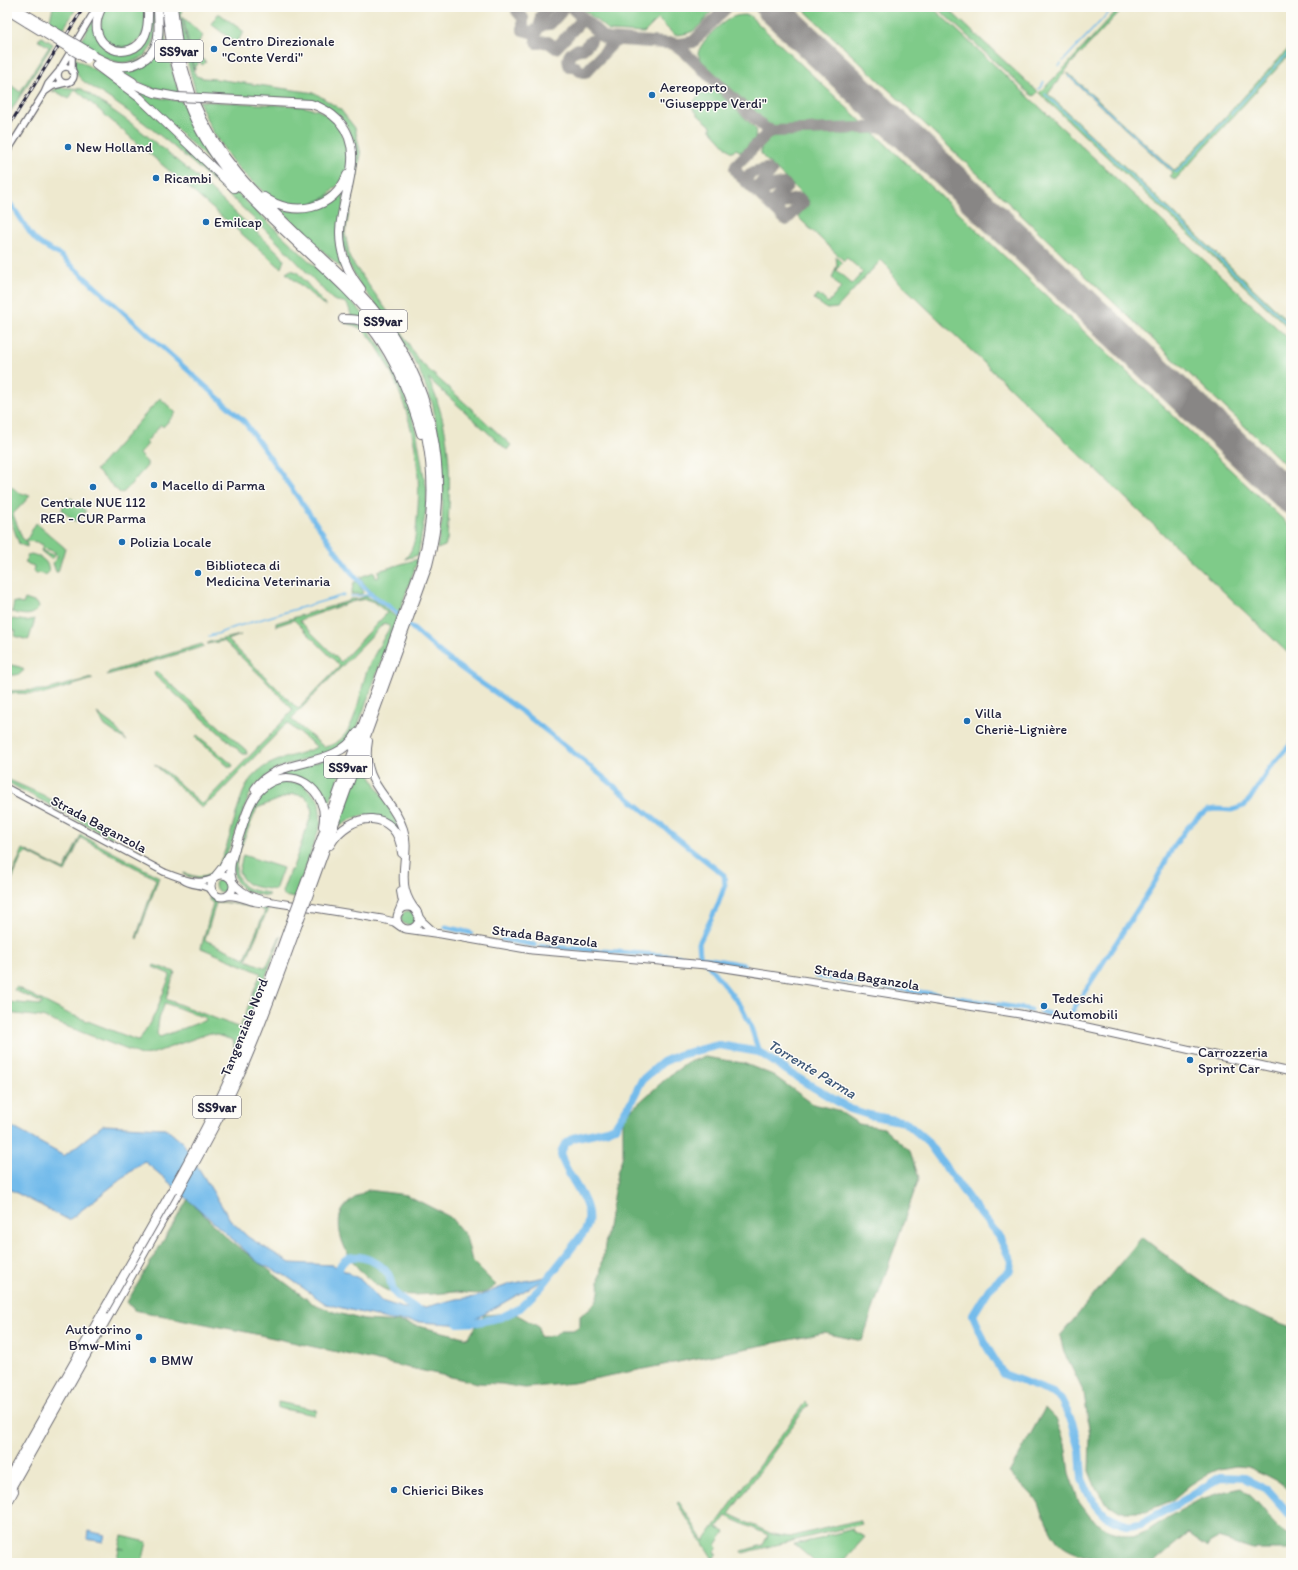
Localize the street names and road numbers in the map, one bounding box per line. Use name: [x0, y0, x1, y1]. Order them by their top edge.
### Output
road number: SS9var: [155, 40, 203, 62]
road number: SS9var: [359, 310, 407, 332]
road number: SS9var: [324, 756, 372, 778]
street label: Strada Baganzola: [48, 792, 150, 857]
street label: Strada Baganzola: [491, 922, 600, 952]
street label: Strada Baganzola: [813, 961, 922, 994]
street label: Tangenziale Nord: [217, 975, 272, 1079]
road number: SS9var: [193, 1096, 241, 1118]

